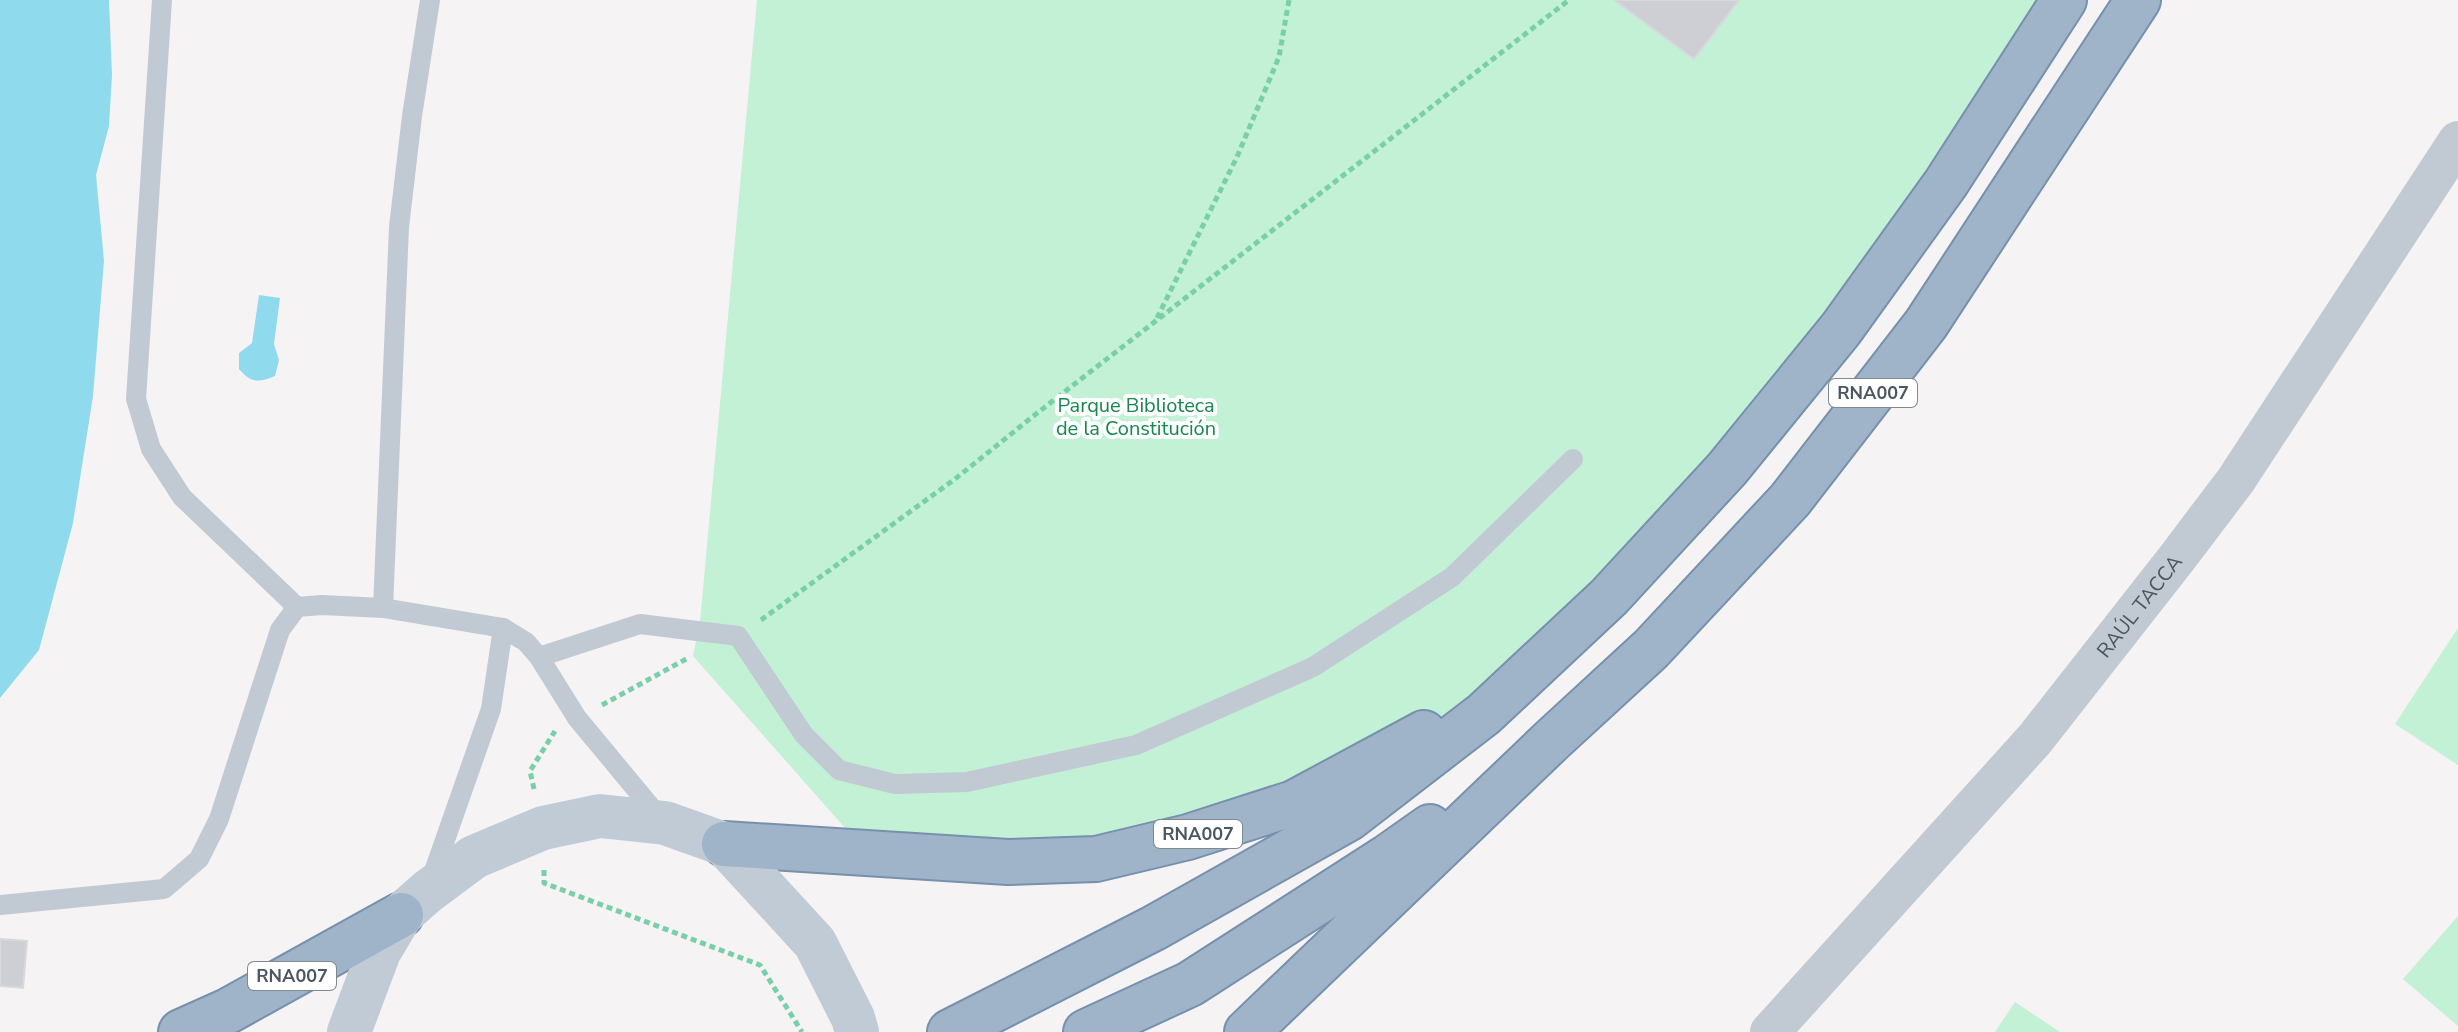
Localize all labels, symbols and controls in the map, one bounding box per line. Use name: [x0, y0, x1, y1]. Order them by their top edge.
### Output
road number: RNA007: [1829, 379, 1917, 407]
park label: Parque Biblioteca de la Constitución: [1056, 392, 1216, 442]
street label: RAÚL TACCA: [2091, 549, 2189, 663]
road number: RNA007: [1154, 820, 1242, 848]
road number: RNA007: [248, 962, 336, 990]

